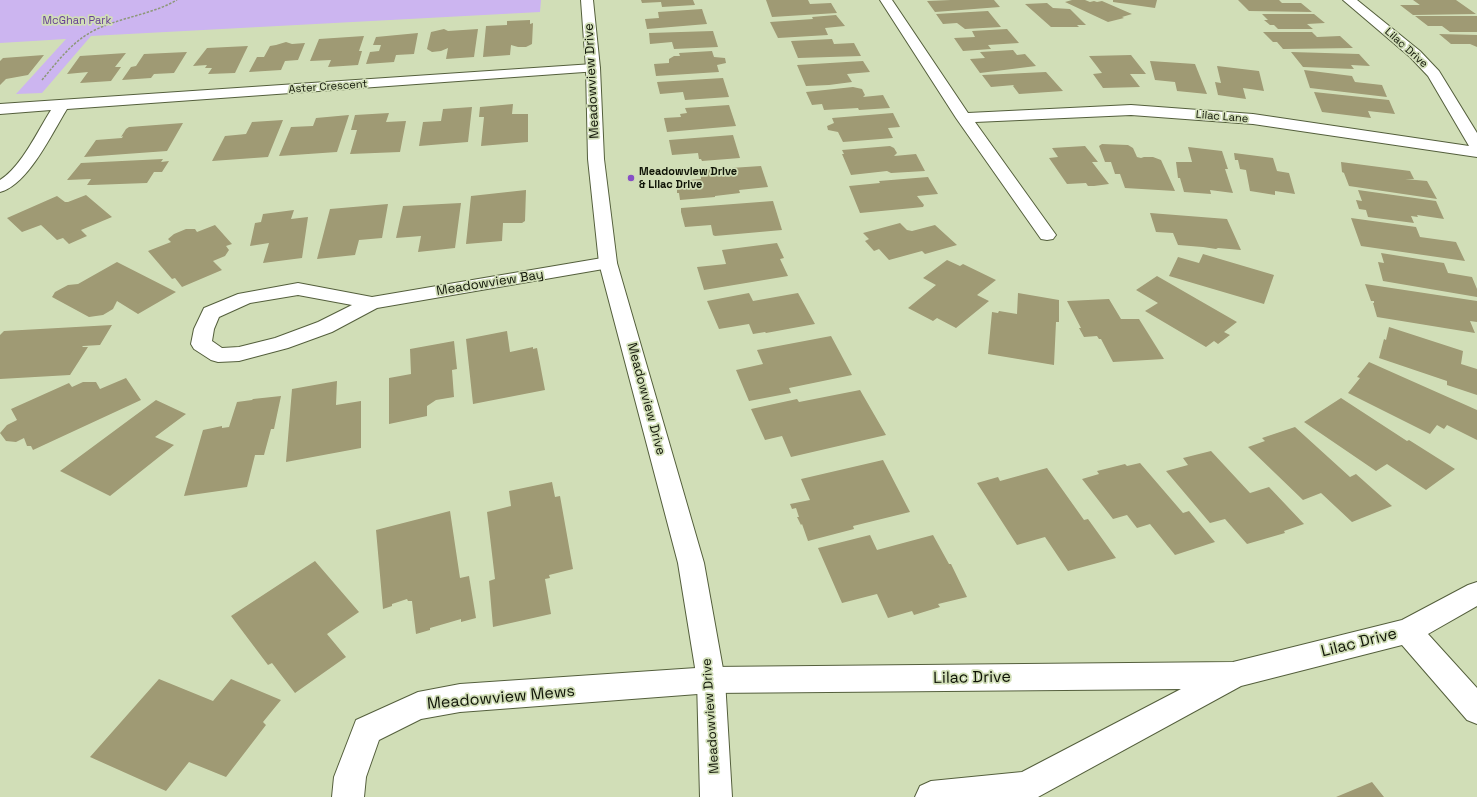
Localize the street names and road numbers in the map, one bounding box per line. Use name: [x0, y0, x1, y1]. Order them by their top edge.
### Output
street label: Meadowview Drive: [581, 23, 603, 139]
street label: Lilac Drive: [1382, 25, 1430, 71]
street label: Aster Crescent: [288, 78, 368, 96]
street label: Lilac Lane: [1195, 108, 1249, 126]
street label: Meadowview Bay: [435, 267, 545, 299]
street label: Meadowview Drive: [624, 341, 668, 457]
street label: Lilac Drive: [1319, 624, 1399, 662]
street label: Meadowview Drive: [699, 658, 723, 774]
street label: Lilac Drive: [933, 668, 1011, 688]
street label: Meadowview Mews: [426, 682, 576, 714]

